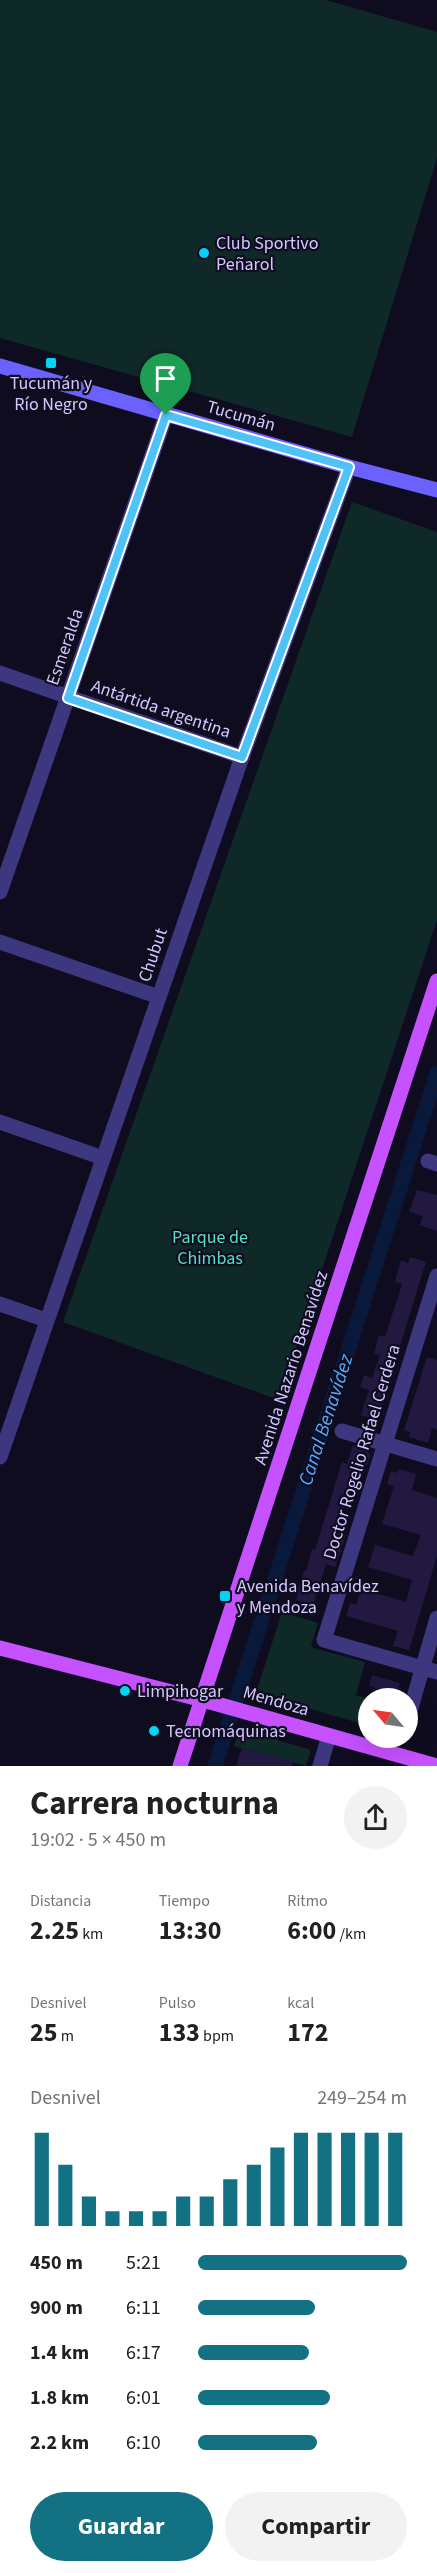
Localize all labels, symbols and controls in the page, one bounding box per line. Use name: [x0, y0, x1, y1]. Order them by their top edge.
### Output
place label: Club Sportivo Peñarol: [216, 231, 318, 277]
marker: Club Sportivo Peñarol: [197, 246, 211, 260]
pin: [140, 353, 191, 415]
marker: Tucumán y Río Negro: [44, 356, 58, 370]
icon: arrive: [149, 362, 182, 395]
place label: Tucumán y Río Negro: [10, 371, 93, 417]
street label: Tucumán: [204, 394, 278, 438]
street label: Esmeralda: [40, 605, 90, 689]
street label: Antártida argentina: [88, 673, 234, 745]
street label: Chubut: [132, 925, 174, 985]
park label: Parque de Chimbas: [172, 1225, 248, 1271]
street label: Avenida Nazario Benavídez: [248, 1267, 334, 1468]
street label: Doctor Rogelio Rafael Cerdera: [317, 1341, 407, 1563]
water label: Canal Benavídez: [292, 1350, 361, 1489]
place label: Avenida Benavídez y Mendoza: [237, 1574, 379, 1620]
marker: Avenida Benavídez y Mendoza: [218, 1589, 232, 1603]
place label: Limpihogar: [137, 1679, 224, 1704]
street label: Mendoza: [240, 1680, 312, 1722]
marker: Limpihogar: [118, 1684, 132, 1698]
north arrow: [358, 1688, 418, 1748]
map controls: [358, 1688, 418, 1748]
place label: Tecnomáquinas: [166, 1719, 286, 1744]
marker: Tecnomáquinas: [147, 1724, 161, 1738]
text: Carrera nocturna: [30, 1780, 279, 1827]
button: share: [344, 1786, 407, 1849]
text: 19:02 · 5 × 450 m: [30, 1826, 166, 1854]
text: Distancia: [30, 1890, 91, 1912]
text: Tiempo: [159, 1890, 210, 1912]
text: Ritmo: [287, 1890, 328, 1912]
text: 2.25: [30, 1912, 79, 1949]
text: 13:30: [159, 1912, 221, 1949]
text: 6:00: [287, 1912, 336, 1949]
text: km: [79, 1923, 103, 1945]
text: /km: [336, 1923, 366, 1945]
text: Desnivel: [30, 1992, 87, 2014]
text: Pulso: [159, 1992, 196, 2014]
text: kcal: [287, 1992, 314, 2014]
text: 25: [30, 2014, 57, 2051]
text: 133: [159, 2014, 200, 2051]
text: 172: [287, 2014, 329, 2051]
text: m: [57, 2025, 74, 2047]
text: bpm: [200, 2025, 234, 2047]
text: Desnivel: [30, 2084, 101, 2112]
text: 249–254 m: [317, 2084, 407, 2112]
text: 450 m: [30, 2249, 83, 2277]
text: 5:21: [126, 2249, 161, 2277]
text: 900 m: [30, 2294, 83, 2322]
text: 6:11: [126, 2294, 161, 2322]
text: 1.4 km: [30, 2339, 89, 2367]
text: 6:17: [126, 2339, 161, 2367]
text: 1.8 km: [30, 2384, 89, 2412]
text: 6:01: [126, 2384, 161, 2412]
text: 2.2 km: [30, 2429, 89, 2457]
text: 6:10: [126, 2429, 161, 2457]
button: Guardar: [30, 2492, 213, 2561]
button: Compartir: [225, 2492, 407, 2561]

